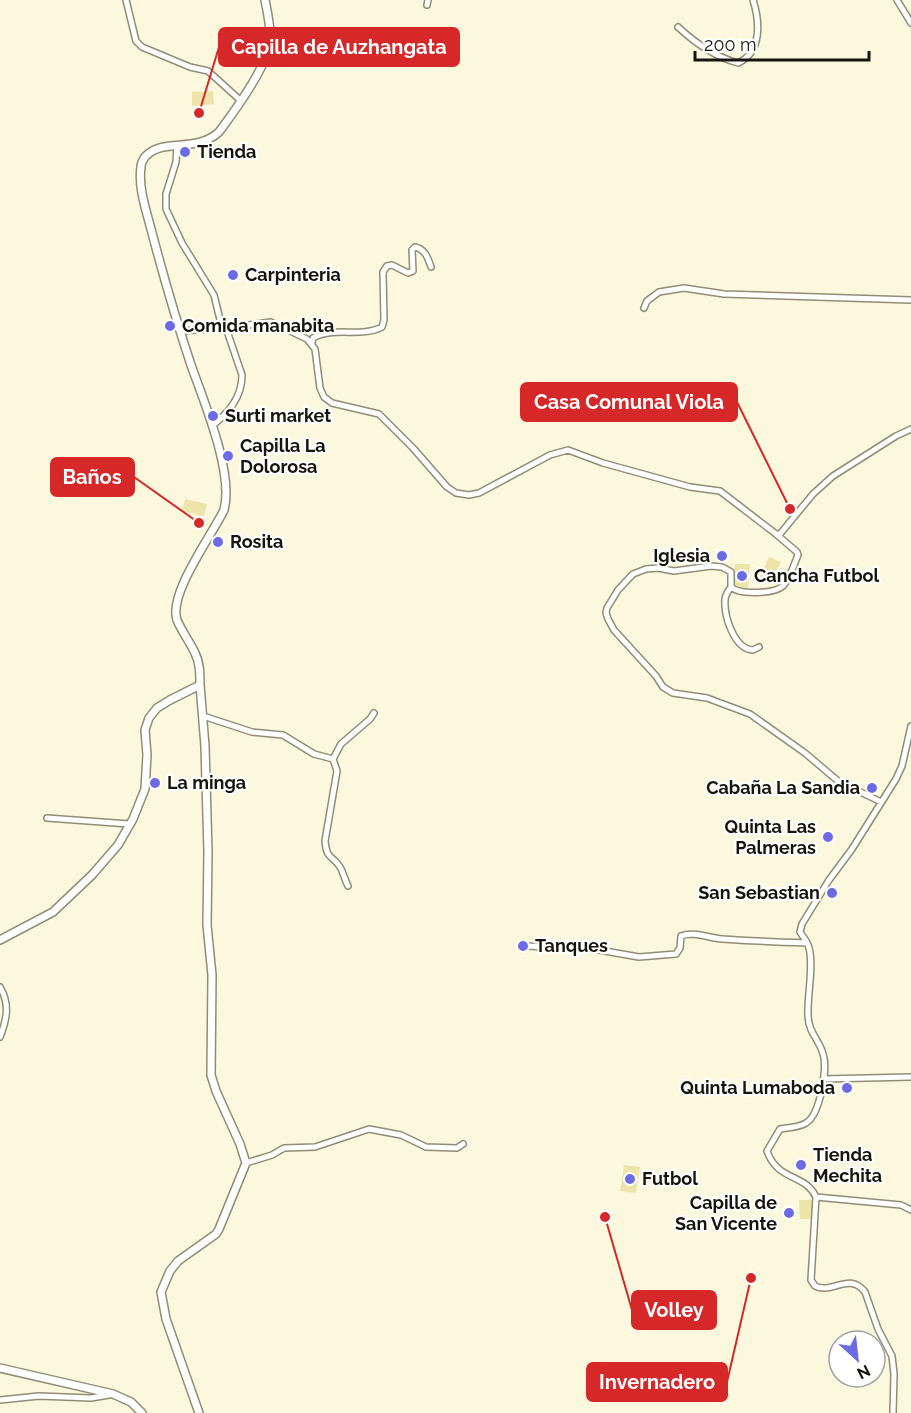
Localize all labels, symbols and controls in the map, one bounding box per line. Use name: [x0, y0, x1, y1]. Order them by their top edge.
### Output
scale bar: [695, 24, 869, 62]
callout: Capilla de Auzhangata: [219, 28, 459, 66]
text: 200 m: [704, 34, 757, 55]
text: Capilla de Auzhangata: [231, 35, 447, 59]
place label: Tienda: [197, 141, 256, 162]
marker: Tienda: [178, 145, 192, 159]
place label: Carpinteria: [245, 264, 341, 285]
marker: Carpinteria: [226, 268, 240, 282]
place label: Comida manabita: [182, 315, 334, 336]
marker: Comida manabita: [163, 319, 177, 333]
callout: Casa Comunal Viola: [521, 383, 737, 421]
text: Casa Comunal Viola: [534, 390, 724, 414]
place label: Surti market: [225, 405, 331, 426]
marker: Surti market: [206, 409, 220, 423]
place label: Capilla La Dolorosa: [240, 435, 326, 477]
marker: Capilla La Dolorosa: [221, 449, 235, 463]
callout: Baños: [51, 458, 134, 496]
text: Baños: [62, 465, 122, 489]
place label: Rosita: [230, 531, 283, 552]
marker: Rosita: [211, 535, 225, 549]
place label: Iglesia: [653, 545, 710, 566]
marker: Iglesia: [715, 549, 729, 563]
place label: Cancha Futbol: [754, 565, 880, 586]
marker: Cancha Futbol: [735, 569, 749, 583]
place label: La minga: [167, 772, 246, 793]
marker: La minga: [148, 776, 162, 790]
place label: Cabaña La Sandia: [706, 777, 860, 798]
marker: Cabaña La Sandia: [865, 781, 879, 795]
place label: Quinta Las Palmeras: [725, 816, 816, 858]
marker: Quinta Las Palmeras: [821, 830, 835, 844]
place label: San Sebastian: [698, 882, 820, 903]
marker: San Sebastian: [825, 886, 839, 900]
place label: Tanques: [535, 935, 608, 956]
marker: Tanques: [516, 939, 530, 953]
place label: Quinta Lumaboda: [680, 1077, 835, 1098]
marker: Quinta Lumaboda: [840, 1081, 854, 1095]
place label: Tienda Mechita: [813, 1144, 882, 1186]
marker: Tienda Mechita: [794, 1158, 808, 1172]
place label: Futbol: [642, 1168, 698, 1189]
marker: Futbol: [623, 1172, 637, 1186]
place label: Capilla de San Vicente: [675, 1192, 777, 1234]
marker: Capilla de San Vicente: [782, 1206, 796, 1220]
callout: Volley: [632, 1291, 716, 1329]
text: Volley: [644, 1298, 704, 1322]
north arrow: [827, 1329, 887, 1389]
text: N: [854, 1361, 873, 1383]
callout: Invernadero: [587, 1363, 727, 1401]
text: Invernadero: [599, 1370, 715, 1394]

